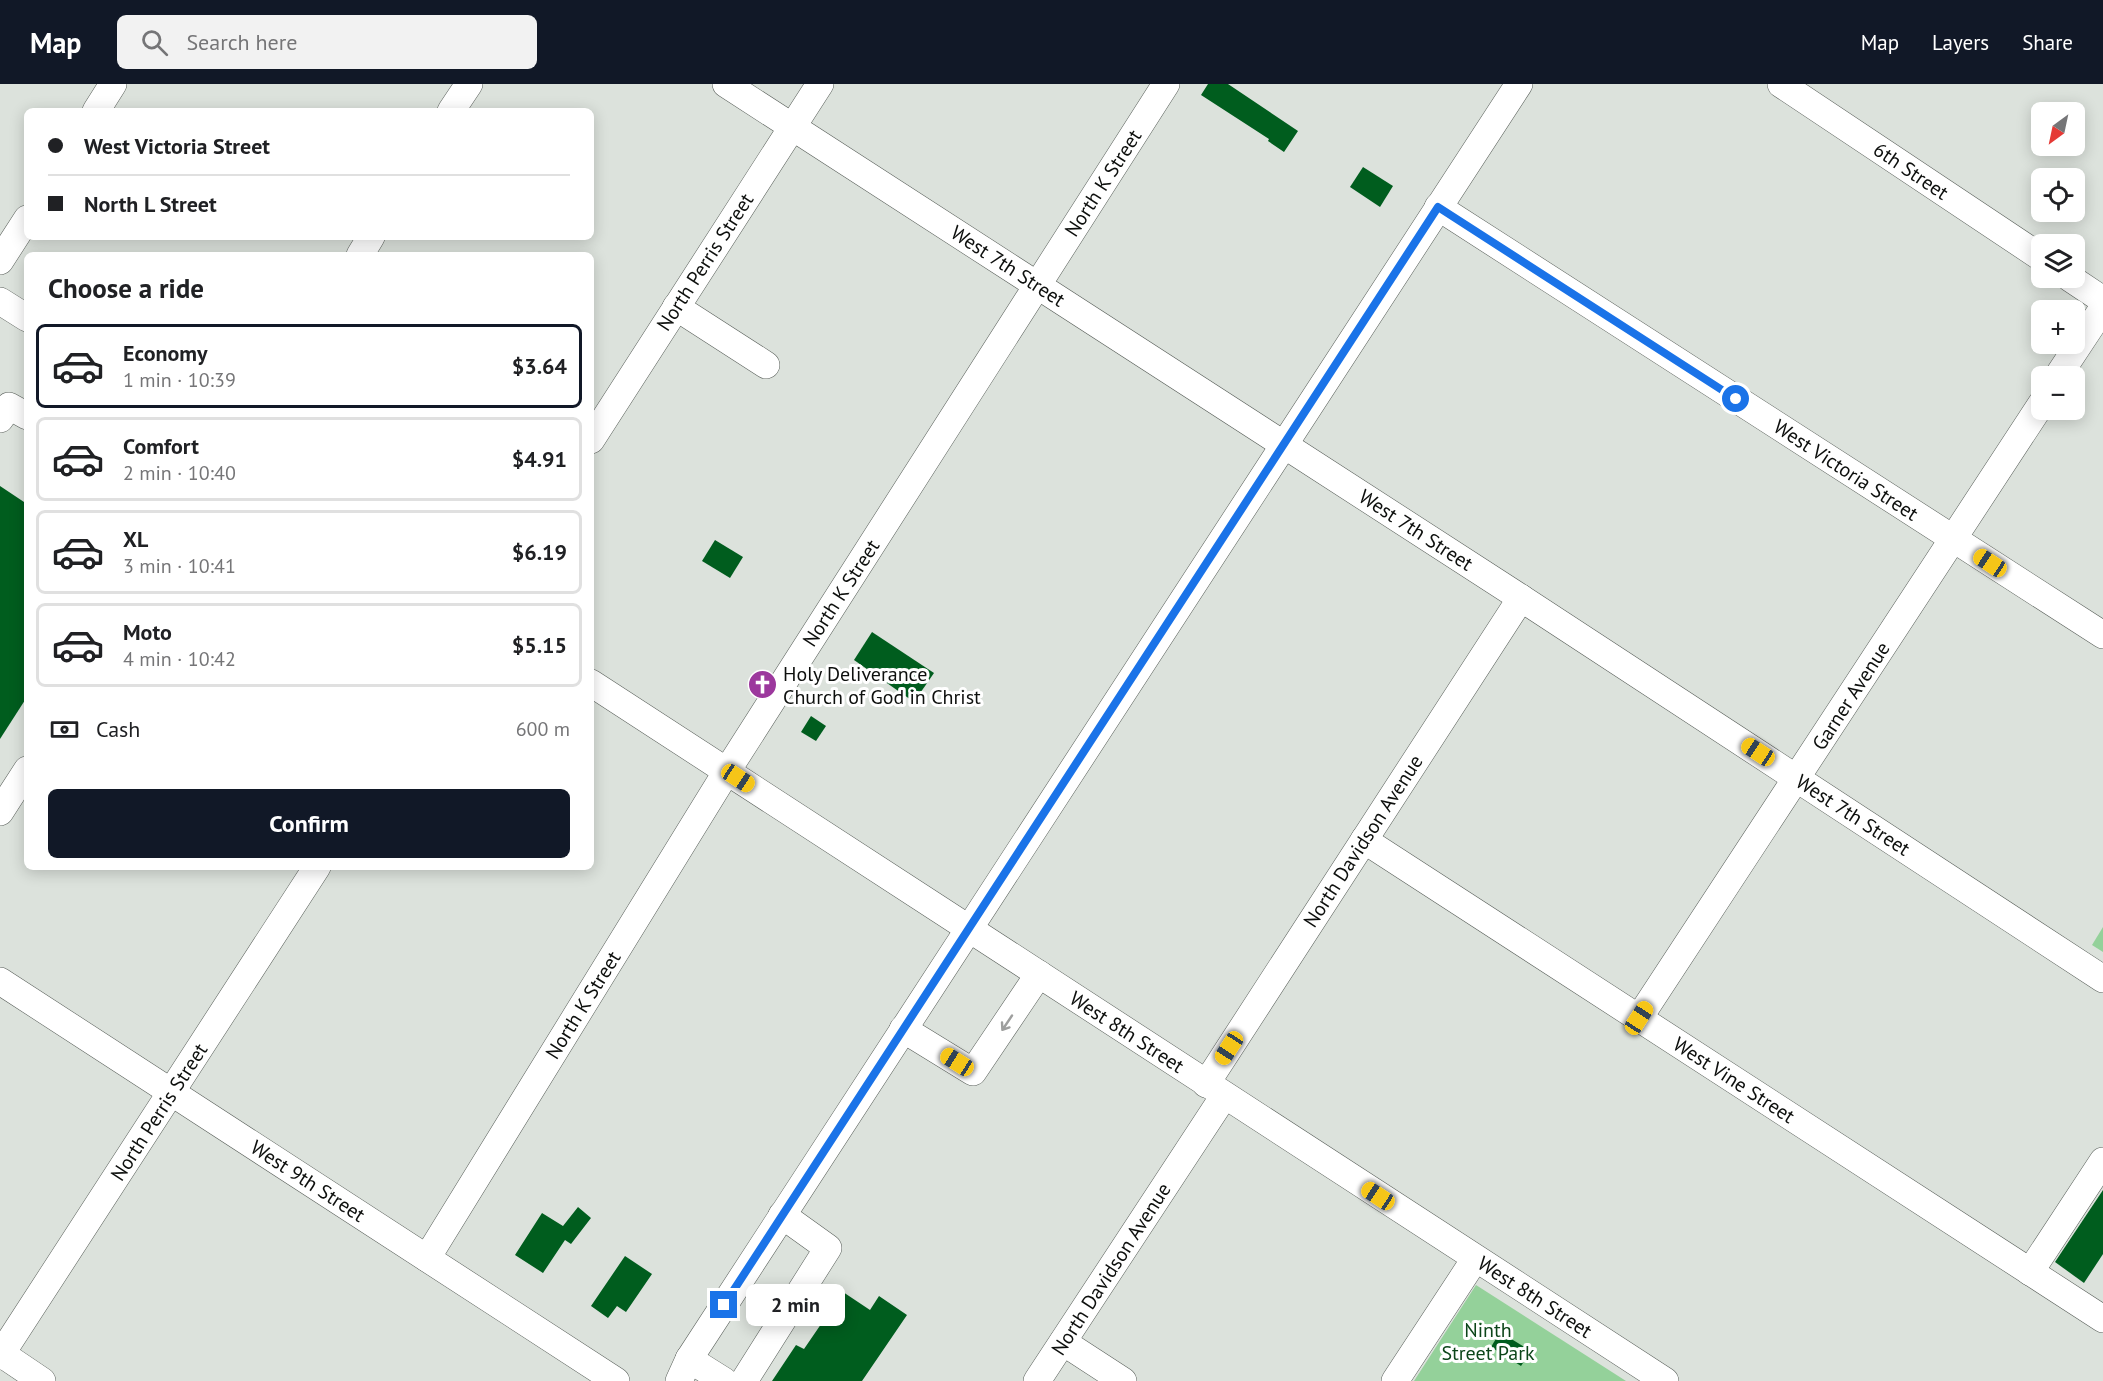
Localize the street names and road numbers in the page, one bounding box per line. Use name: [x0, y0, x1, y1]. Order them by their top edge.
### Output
street label: North K Street: [1059, 124, 1147, 242]
street label: 6th Street: [1868, 136, 1954, 206]
street label: North Perris Street: [651, 188, 759, 336]
street label: West 7th Street: [946, 219, 1070, 313]
street label: West Victoria Street: [1769, 414, 1923, 527]
street label: West 7th Street: [1354, 483, 1478, 577]
street label: North K Street: [797, 534, 885, 652]
street label: Garner Avenue: [1806, 637, 1896, 755]
street label: North Davidson Avenue: [1297, 750, 1429, 932]
street label: West 7th Street: [1791, 768, 1915, 862]
street label: North K Street: [539, 946, 627, 1064]
street label: West 8th Street: [1065, 985, 1189, 1079]
street label: West Vine Street: [1668, 1031, 1800, 1129]
street label: North Perris Street: [105, 1038, 213, 1186]
street label: West 9th Street: [246, 1134, 370, 1228]
street label: North Davidson Avenue: [1045, 1178, 1177, 1360]
street label: West 8th Street: [1473, 1250, 1597, 1344]

